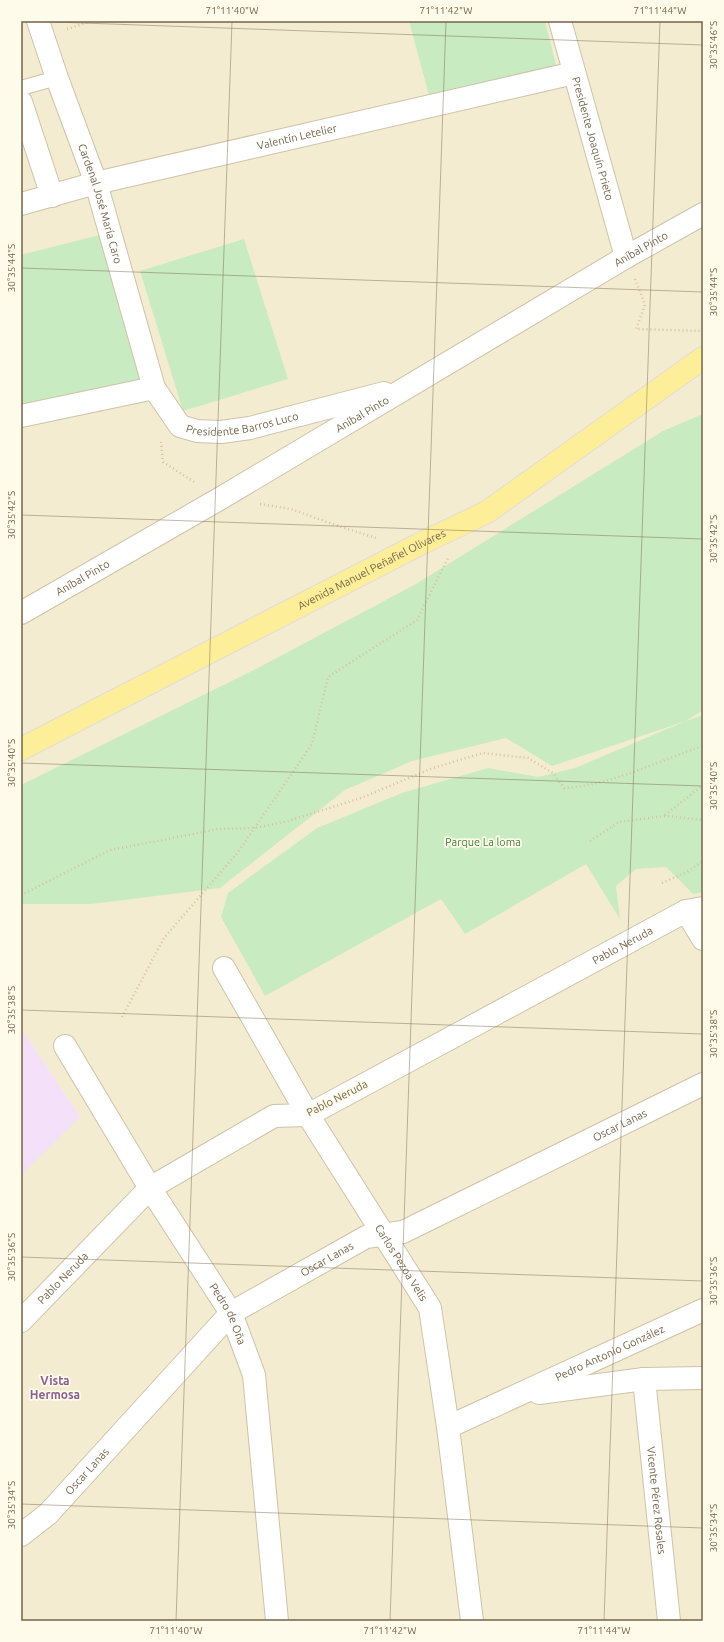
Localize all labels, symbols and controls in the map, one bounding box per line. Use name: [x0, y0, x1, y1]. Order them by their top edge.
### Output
text: 71°11'40"W: [206, 5, 258, 16]
text: 71°11'42"W: [420, 5, 472, 16]
text: 71°11'44"W: [634, 5, 686, 16]
text: 30°35'46"S: [708, 21, 719, 69]
street label: Presidente Joaquín Prieto: [570, 75, 616, 202]
street label: Valentín Letelier: [256, 122, 339, 152]
street label: Cardenal José María Caro: [76, 142, 124, 265]
street label: Aníbal Pinto: [612, 229, 670, 269]
text: 30°35'44"S: [6, 244, 17, 292]
text: 30°35'44"S: [708, 268, 719, 316]
street label: Aníbal Pinto: [333, 394, 391, 434]
street label: Presidente Barros Luco: [185, 410, 300, 438]
text: 30°35'42"S: [6, 491, 17, 539]
text: 30°35'42"S: [708, 515, 719, 563]
street label: Avenida Manuel Peñafiel Olivares: [296, 527, 448, 612]
street label: Aníbal Pinto: [54, 557, 112, 598]
text: 30°35'40"S: [6, 739, 17, 787]
text: 30°35'40"S: [708, 762, 719, 810]
park label: Parque La loma: [445, 836, 521, 848]
street label: Pablo Neruda: [590, 924, 655, 966]
text: 30°35'38"S: [6, 986, 17, 1034]
text: 30°35'38"S: [708, 1010, 719, 1058]
street label: Pablo Neruda: [304, 1077, 370, 1119]
street label: Oscar Lanas: [591, 1107, 649, 1143]
street label: Carlos Pezoa Velis: [373, 1222, 430, 1303]
text: 30°35'36"S: [6, 1233, 17, 1281]
street label: Oscar Lanas: [298, 1239, 356, 1279]
street label: Pablo Neruda: [35, 1250, 90, 1306]
text: 30°35'36"S: [708, 1257, 719, 1305]
street label: Pedro de Oña: [207, 1281, 248, 1346]
street label: Pedro Antonio González: [553, 1323, 666, 1383]
district label: Vista Hermosa: [30, 1374, 80, 1401]
street label: Oscar Lanas: [63, 1445, 111, 1497]
street label: Vicente Pérez Rosales: [645, 1446, 668, 1555]
text: 30°35'34"S: [6, 1481, 17, 1529]
text: 30°35'34"S: [708, 1504, 719, 1552]
text: 71°11'40"W: [150, 1625, 202, 1636]
text: 71°11'42"W: [364, 1625, 416, 1636]
text: 71°11'44"W: [578, 1625, 630, 1636]

